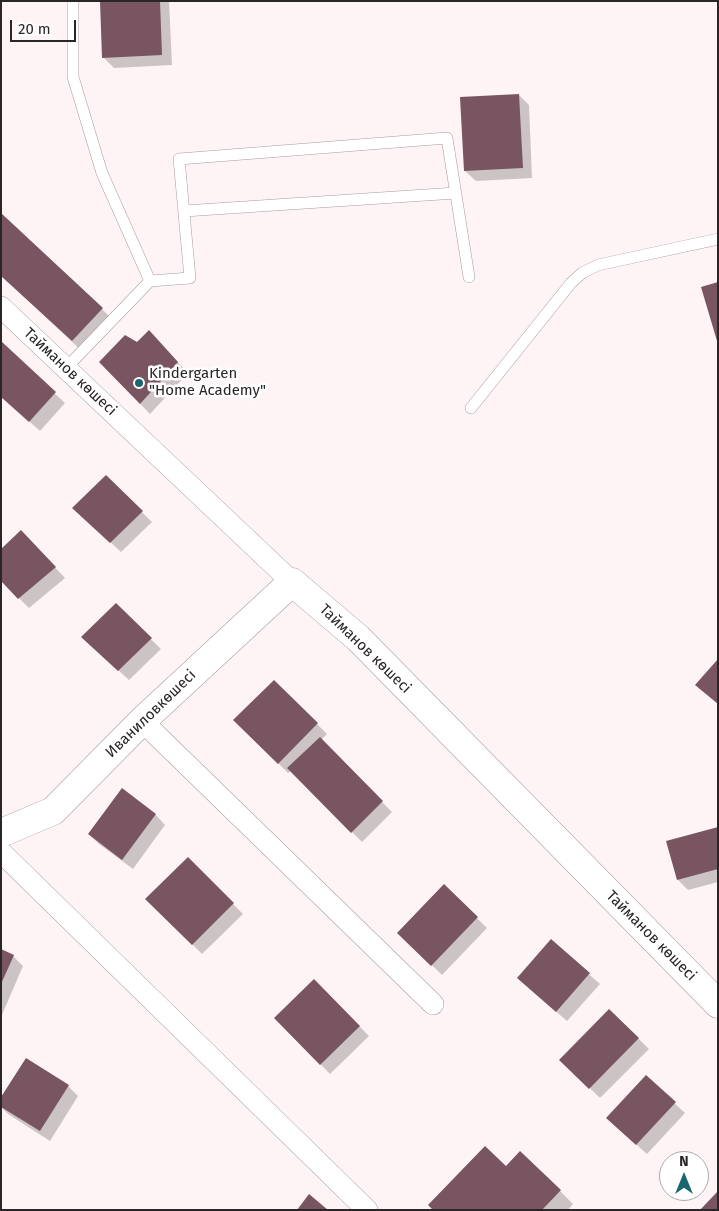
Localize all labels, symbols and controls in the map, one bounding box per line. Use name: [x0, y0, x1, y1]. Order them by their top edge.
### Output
scale bar: [12, 10, 79, 42]
text: 20 m: [18, 20, 51, 38]
street label: Тайманов көшесі: [20, 324, 120, 420]
place label: Kindergarten "Home Academy": [149, 365, 266, 400]
marker: Kindergarten "Home Academy": [133, 377, 145, 389]
street label: Тайманов көшесі: [315, 601, 415, 697]
street label: Иваниловкөшесі: [102, 666, 200, 762]
street label: Тайманов көшесі: [602, 887, 700, 985]
north arrow: [659, 1151, 709, 1201]
text: N: [679, 1153, 689, 1170]

